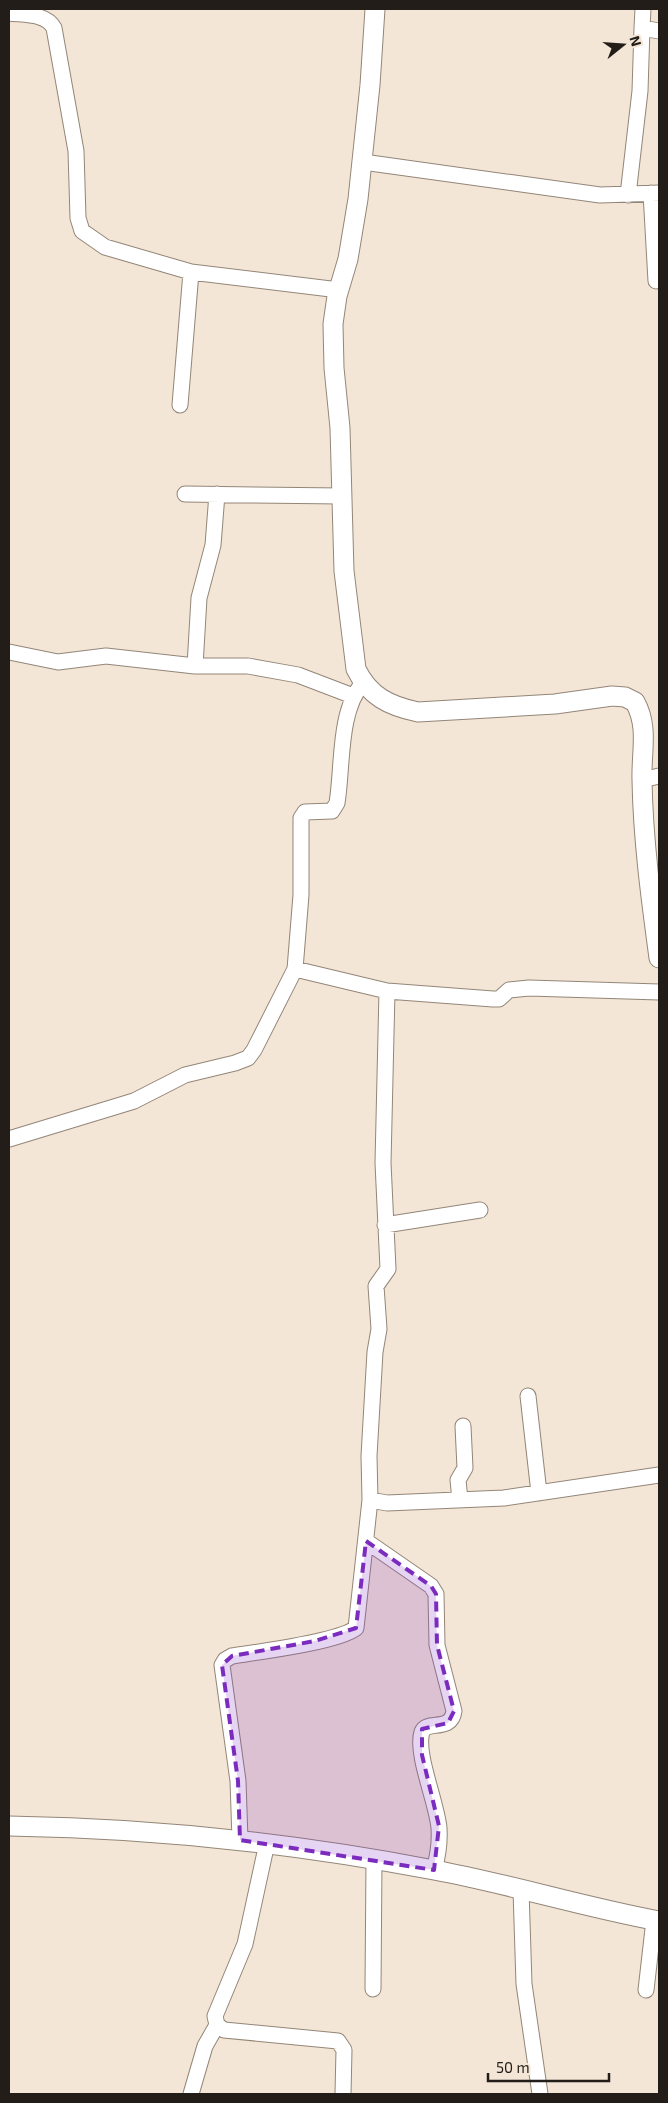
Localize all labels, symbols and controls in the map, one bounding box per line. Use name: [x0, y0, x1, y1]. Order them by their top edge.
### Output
north arrow: [598, 20, 648, 70]
text: N: [626, 34, 646, 48]
scale bar: [488, 2050, 609, 2082]
text: 50 m: [496, 2058, 530, 2076]

